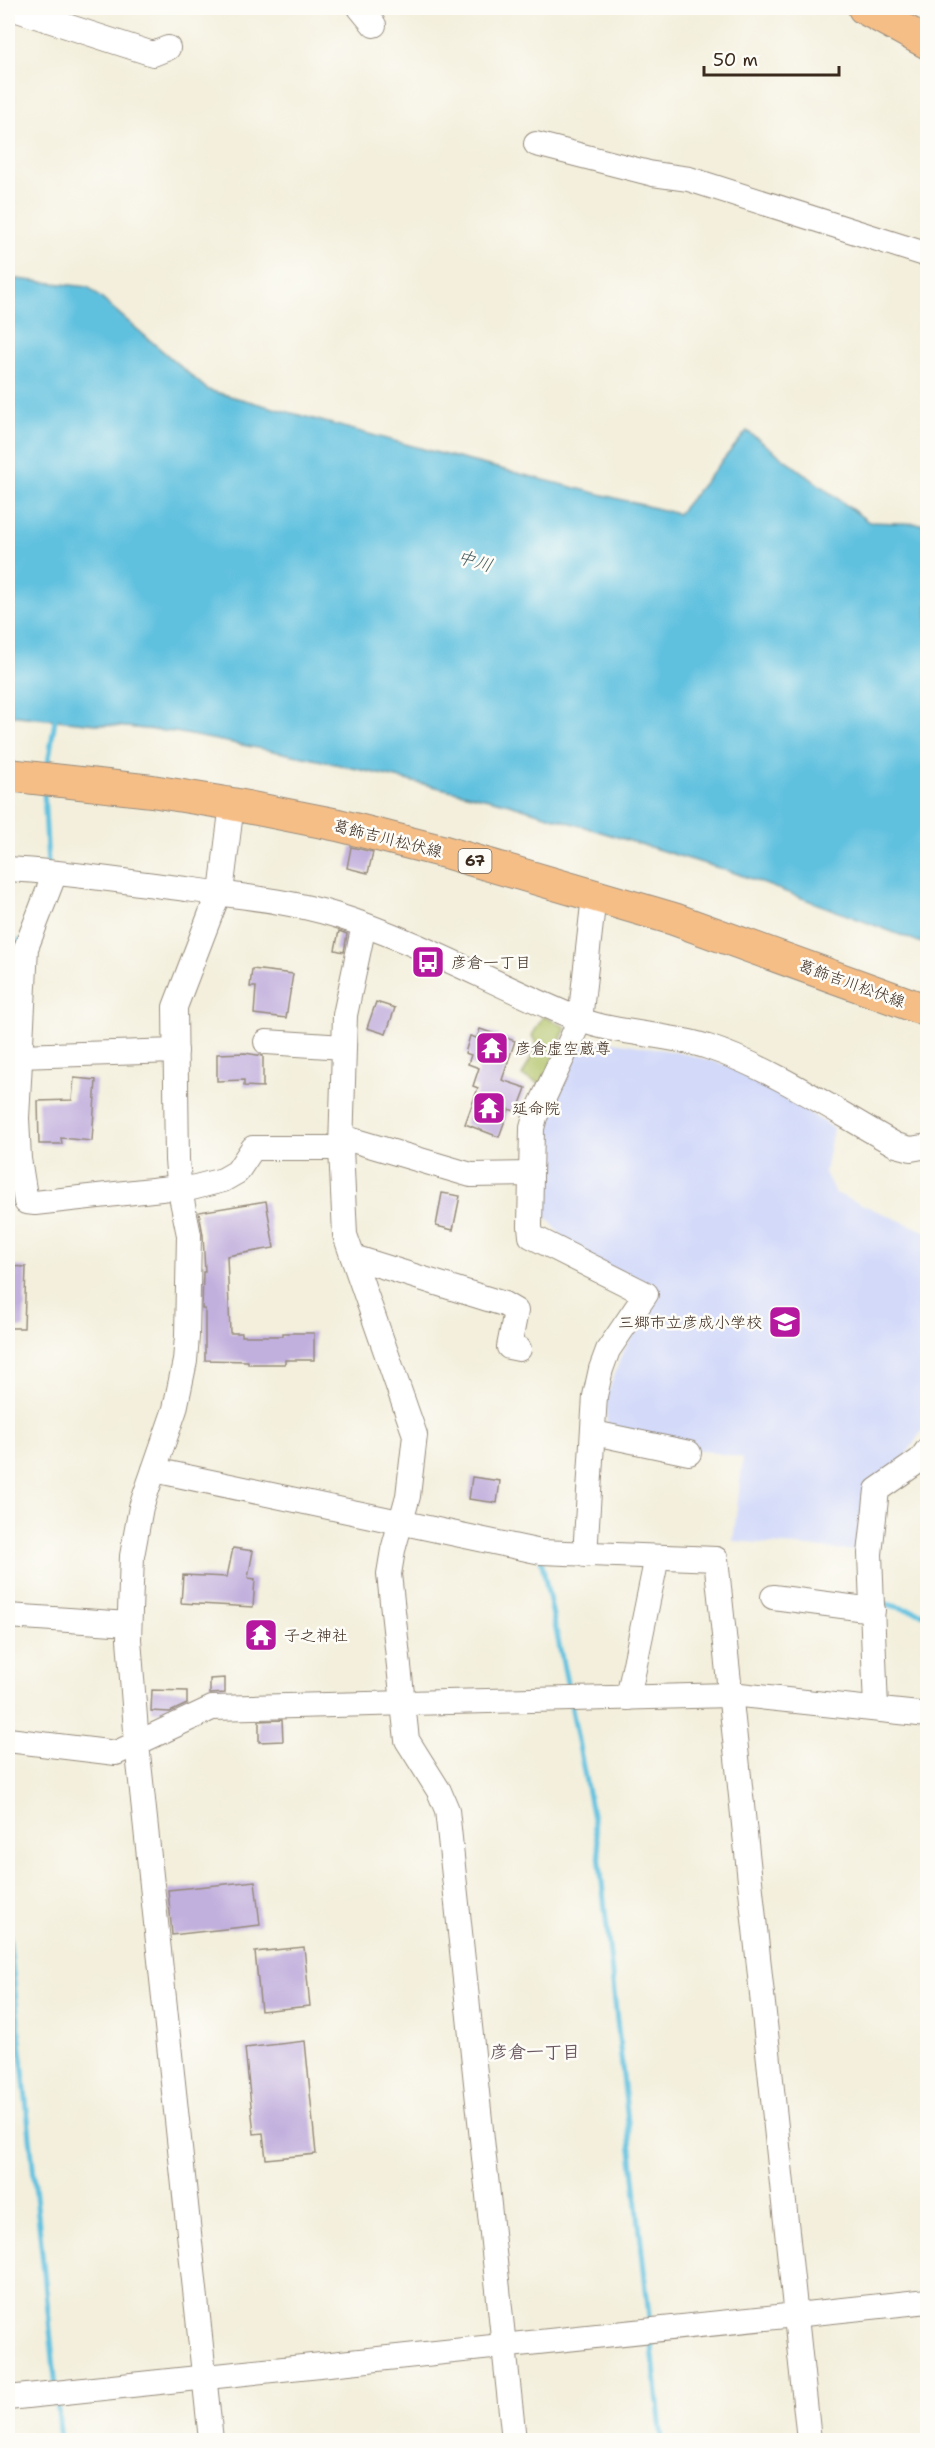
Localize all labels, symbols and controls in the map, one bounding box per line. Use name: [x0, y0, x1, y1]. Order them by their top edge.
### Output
scale bar: [704, 39, 839, 77]
text: 50 m: [713, 48, 758, 72]
water label: 中川: [454, 544, 496, 578]
street label: 葛飾吉川松伏線: [331, 815, 445, 862]
road number: 67: [458, 849, 492, 873]
bus stop icon: 彦倉一丁目: [410, 944, 446, 980]
place label: 彦倉一丁目: [451, 952, 531, 973]
street label: 葛飾吉川松伏線: [796, 954, 908, 1012]
temple icon: 彦倉虚空蔵尊: [474, 1030, 510, 1066]
place label: 彦倉虚空蔵尊: [515, 1038, 611, 1059]
temple icon: 延命院: [471, 1090, 507, 1126]
place label: 延命院: [512, 1098, 560, 1119]
school or university icon: 三郷市立彦成小学校: [767, 1304, 803, 1340]
place label: 三郷市立彦成小学校: [618, 1312, 762, 1333]
temple icon: 子之神社: [243, 1617, 279, 1653]
place label: 子之神社: [284, 1625, 348, 1646]
district label: 彦倉一丁目: [490, 2040, 580, 2064]

